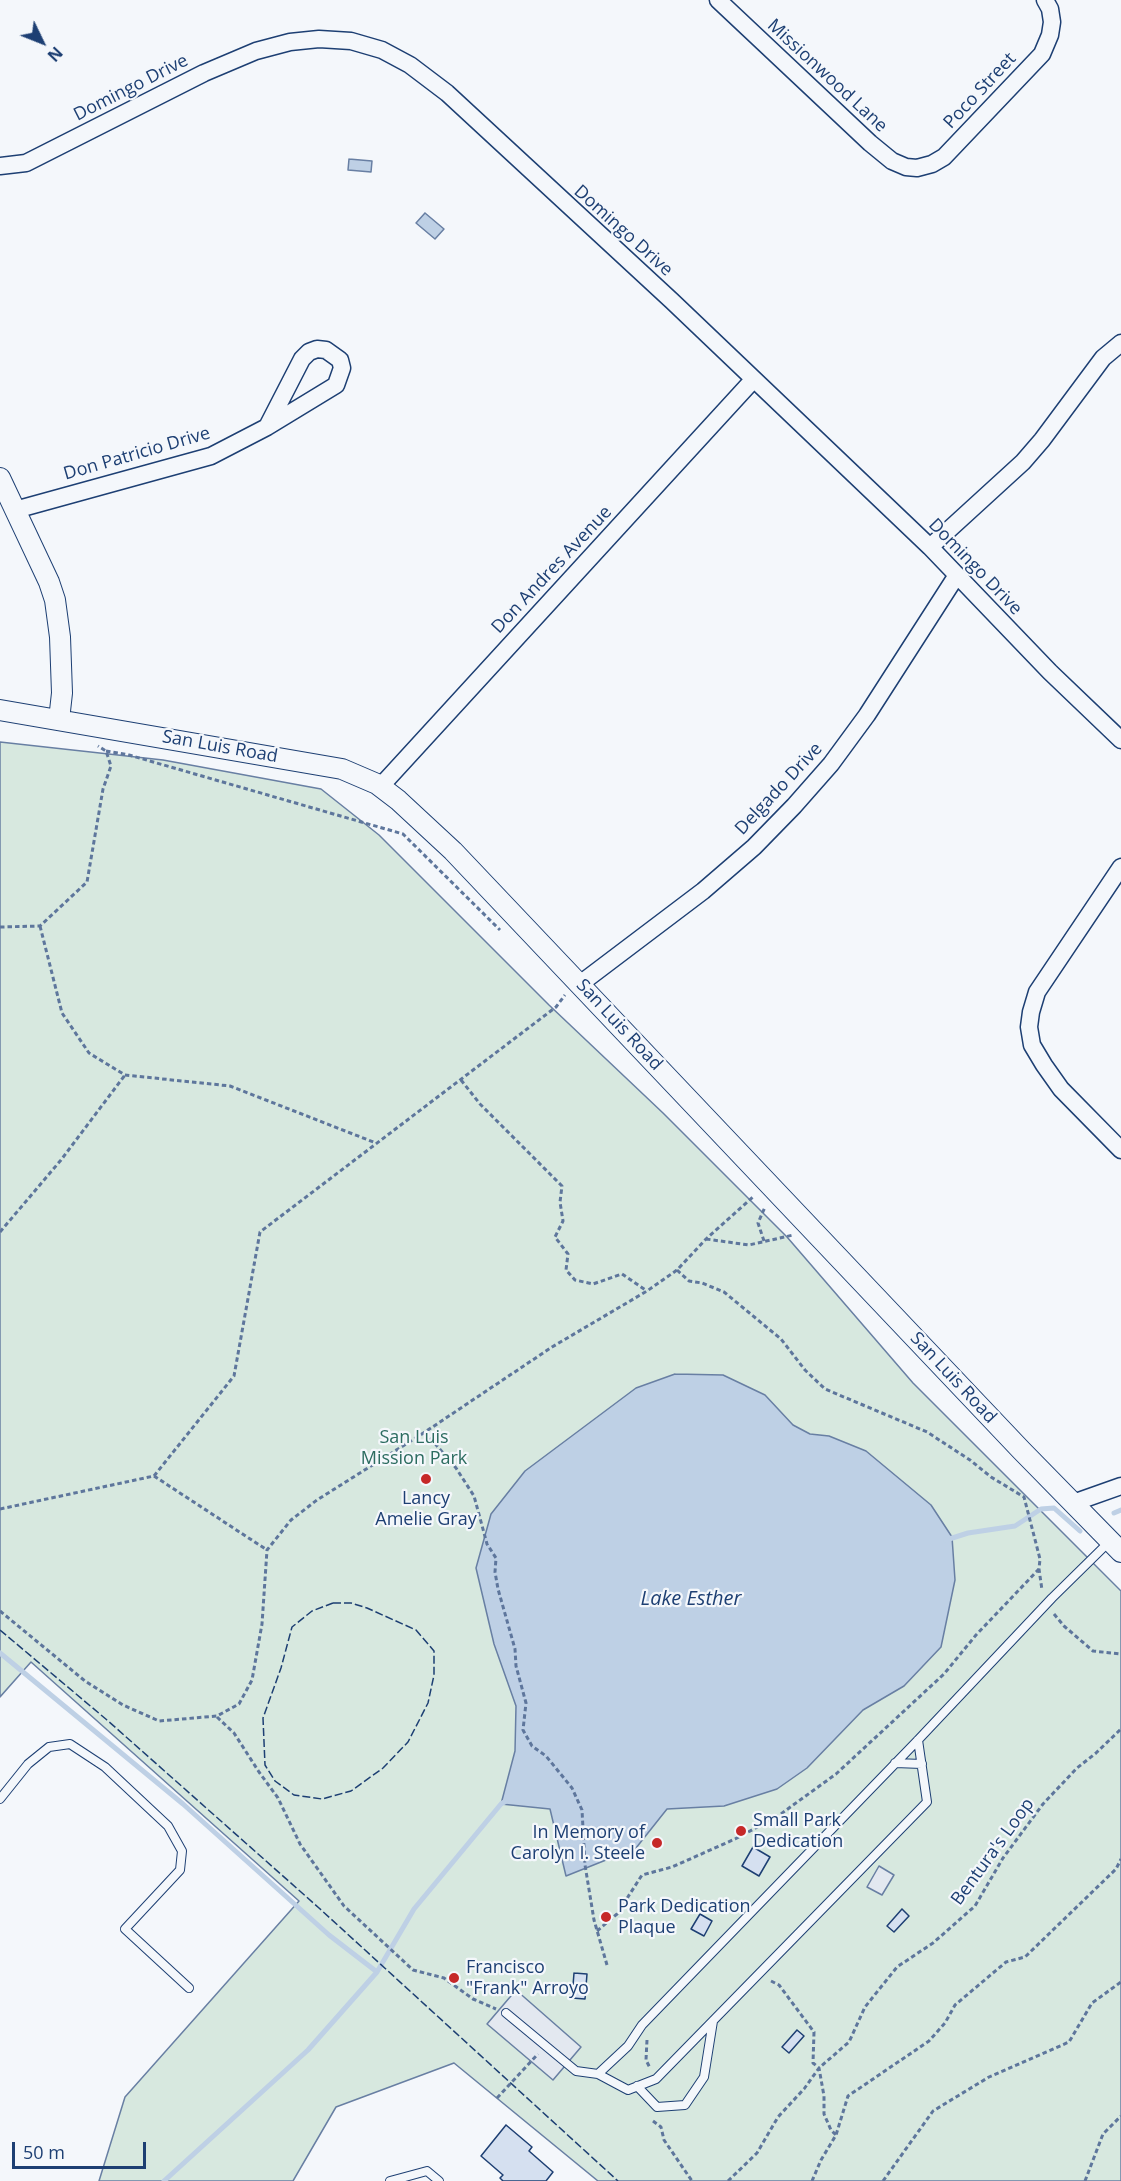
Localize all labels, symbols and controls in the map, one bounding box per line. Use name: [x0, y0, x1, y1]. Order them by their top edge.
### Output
north arrow: [12, 12, 72, 72]
street label: Missionwood Lane: [763, 15, 891, 137]
text: N: [43, 42, 68, 67]
street label: Poco Street: [939, 49, 1021, 133]
street label: Domingo Drive: [70, 50, 192, 126]
street label: Domingo Drive: [569, 181, 677, 281]
street label: Don Patricio Drive: [61, 423, 213, 485]
street label: Don Andres Avenue: [487, 502, 617, 638]
street label: Domingo Drive: [924, 514, 1026, 620]
street label: San Luis Road: [161, 726, 279, 768]
street label: Delgado Drive: [731, 738, 827, 840]
street label: San Luis Road: [571, 975, 667, 1075]
street label: San Luis Road: [905, 1328, 1001, 1428]
park label: San Luis Mission Park: [361, 1427, 467, 1470]
marker: Lancy Amelie Gray: [419, 1472, 433, 1486]
place label: Lancy Amelie Gray: [375, 1488, 477, 1530]
water label: Lake Esther: [641, 1587, 741, 1611]
street label: Bentura's Loop: [947, 1794, 1039, 1910]
place label: Small Park Dedication: [753, 1810, 843, 1852]
place label: In Memory of Carolyn I. Steele: [511, 1822, 645, 1864]
marker: Small Park Dedication: [734, 1824, 748, 1838]
marker: In Memory of Carolyn I. Steele: [650, 1836, 664, 1850]
place label: Park Dedication Plaque: [618, 1896, 750, 1938]
marker: Park Dedication Plaque: [599, 1910, 613, 1924]
place label: Francisco "Frank" Arroyo: [466, 1957, 589, 2000]
marker: Francisco "Frank" Arroyo: [447, 1971, 461, 1985]
scale bar: [15, 2130, 148, 2168]
text: 50 m: [23, 2140, 65, 2164]

